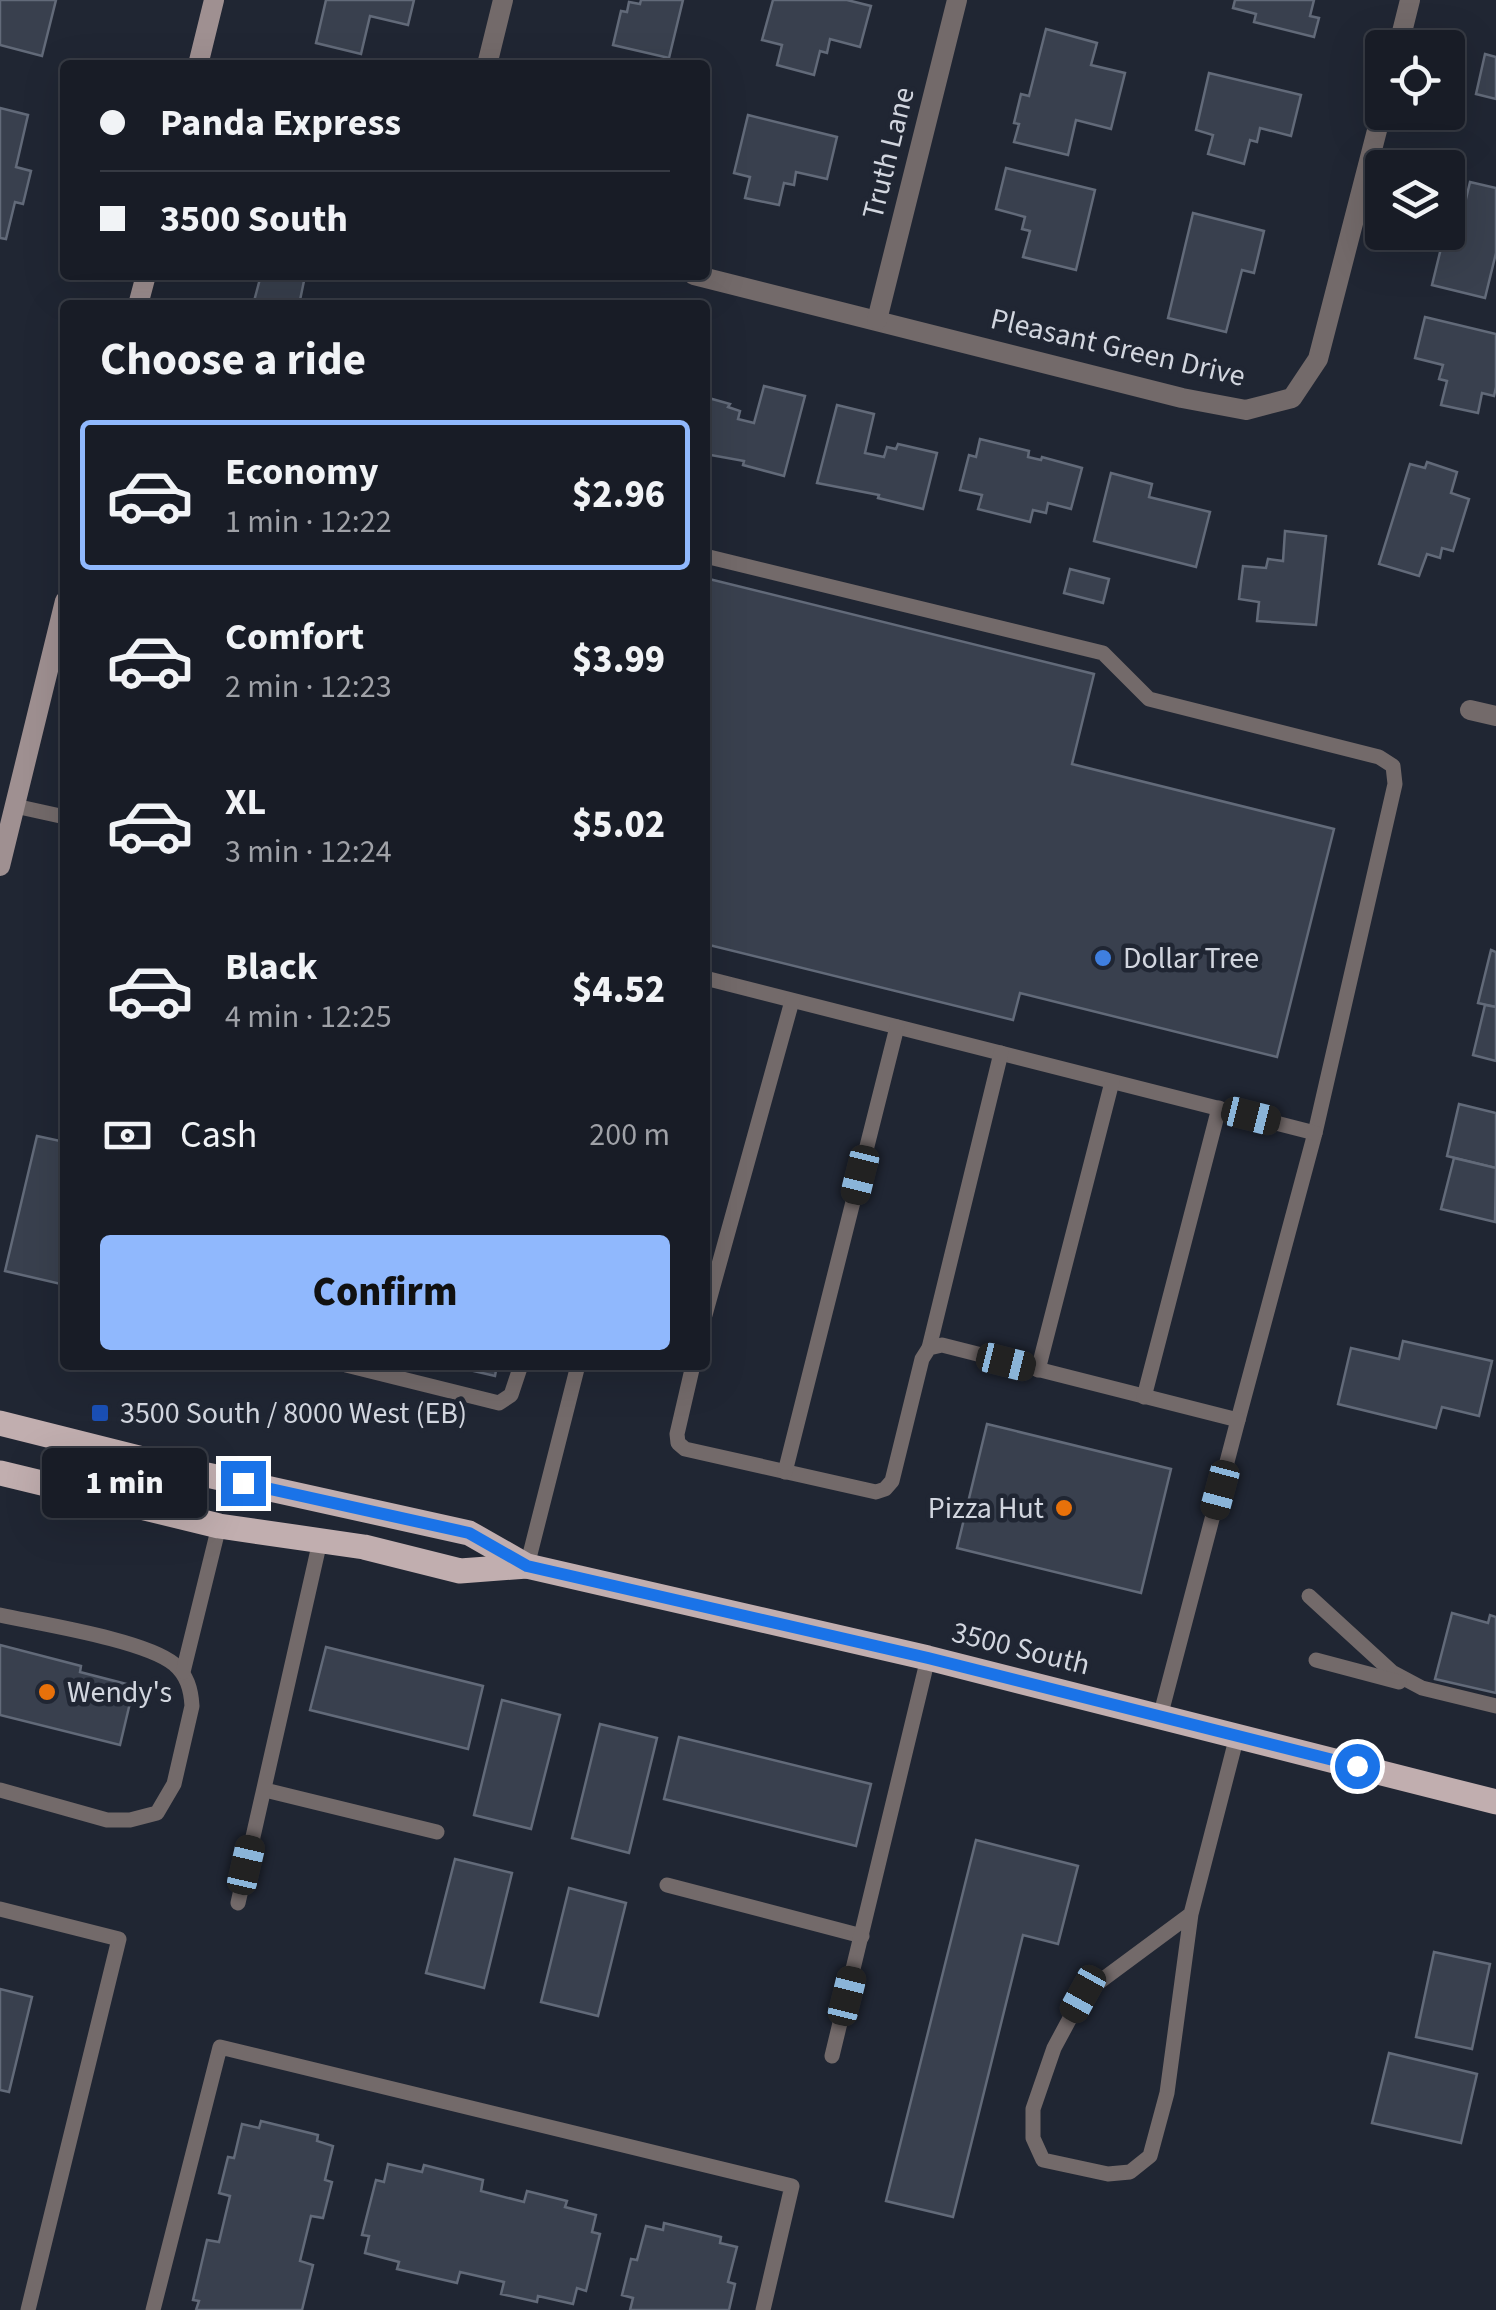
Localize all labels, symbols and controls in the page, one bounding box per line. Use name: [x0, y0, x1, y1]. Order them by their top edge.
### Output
map controls: [1365, 30, 1465, 250]
button: locate: [1365, 30, 1465, 130]
street label: Truth Lane: [851, 82, 926, 224]
text: Panda Express: [160, 96, 401, 150]
button: layers: [1365, 150, 1465, 250]
text: 3500 South: [160, 192, 348, 246]
street label: Pleasant Green Drive: [986, 297, 1250, 398]
text: Choose a ride: [100, 328, 366, 392]
text: Economy: [225, 445, 378, 499]
icon: car: [105, 450, 195, 540]
text: $2.96: [572, 468, 665, 522]
text: 1 min · 12:22: [225, 499, 392, 545]
text: Comfort: [225, 610, 364, 664]
icon: car: [105, 615, 195, 705]
text: $3.99: [572, 633, 665, 687]
text: 2 min · 12:23: [225, 664, 392, 710]
text: XL: [225, 775, 266, 829]
icon: car: [105, 780, 195, 870]
text: $5.02: [572, 798, 665, 852]
text: 3 min · 12:24: [225, 829, 392, 875]
place label: Dollar Tree: [1123, 937, 1259, 980]
text: Black: [225, 940, 318, 994]
icon: car: [105, 945, 195, 1035]
marker: Dollar Tree: [1092, 947, 1114, 969]
text: $4.52: [572, 963, 665, 1017]
text: 4 min · 12:25: [225, 994, 392, 1040]
car: [1218, 1094, 1284, 1138]
icon: cash: [100, 1108, 155, 1163]
text: Cash: [180, 1108, 257, 1162]
text: 200 m: [589, 1112, 670, 1158]
car: [838, 1142, 882, 1208]
button: Confirm: [100, 1235, 670, 1350]
car: [973, 1340, 1039, 1384]
place label: 3500 South / 8000 West (EB): [120, 1392, 467, 1435]
marker: 3500 South / 8000 West (EB): [89, 1402, 111, 1424]
callout: 1 min: [43, 1448, 208, 1518]
car: [1198, 1457, 1242, 1523]
text: 1 min: [85, 1460, 164, 1506]
route end: [221, 1461, 266, 1506]
place label: Pizza Hut: [928, 1487, 1044, 1530]
marker: Pizza Hut: [1053, 1497, 1075, 1519]
street label: 3500 South: [947, 1611, 1094, 1686]
place label: Wendy's: [67, 1671, 172, 1714]
marker: Wendy's: [36, 1681, 58, 1703]
route start: [1335, 1744, 1380, 1789]
car: [225, 1832, 267, 1898]
car: [1055, 1960, 1111, 2028]
car: [825, 1963, 869, 2029]

